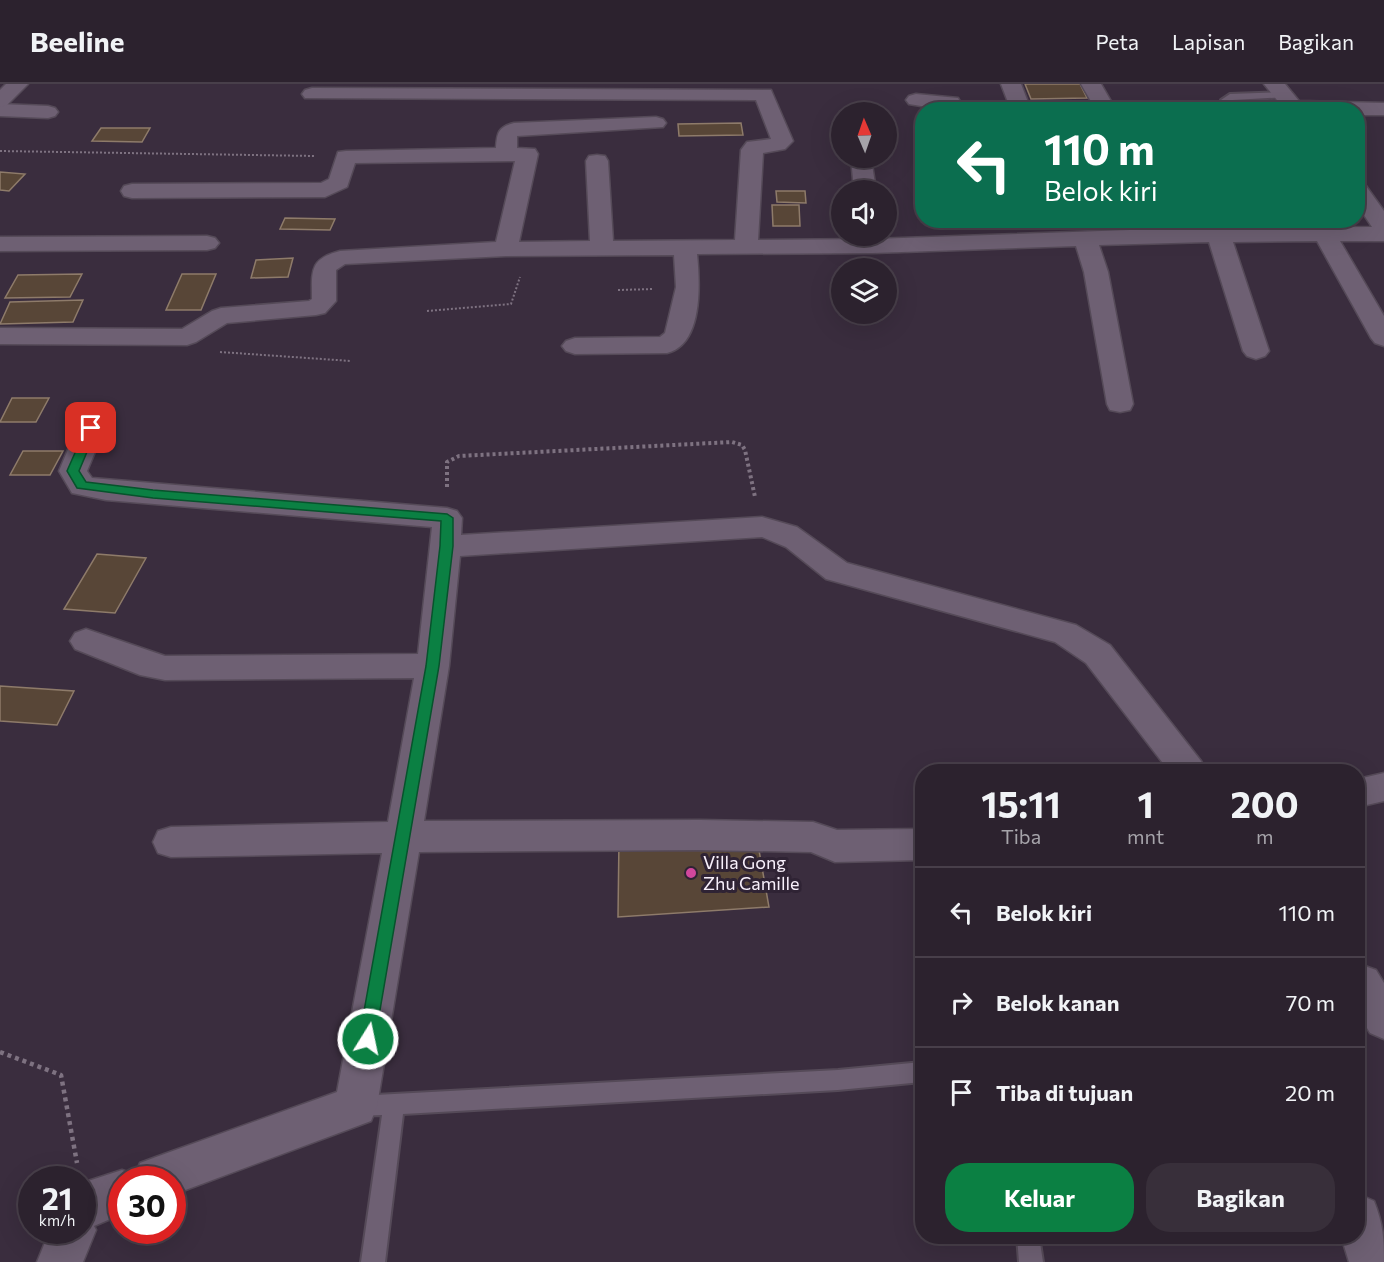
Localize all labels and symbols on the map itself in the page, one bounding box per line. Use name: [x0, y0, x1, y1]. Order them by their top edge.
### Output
north arrow: [831, 102, 897, 168]
pin: [65, 402, 116, 453]
place label: Villa Gong Zhu Camille: [703, 851, 800, 894]
marker: Villa Gong Zhu Camille: [684, 866, 698, 880]
position arrow: [336, 1007, 400, 1071]
speed limit sign: 30: [108, 1166, 186, 1244]

